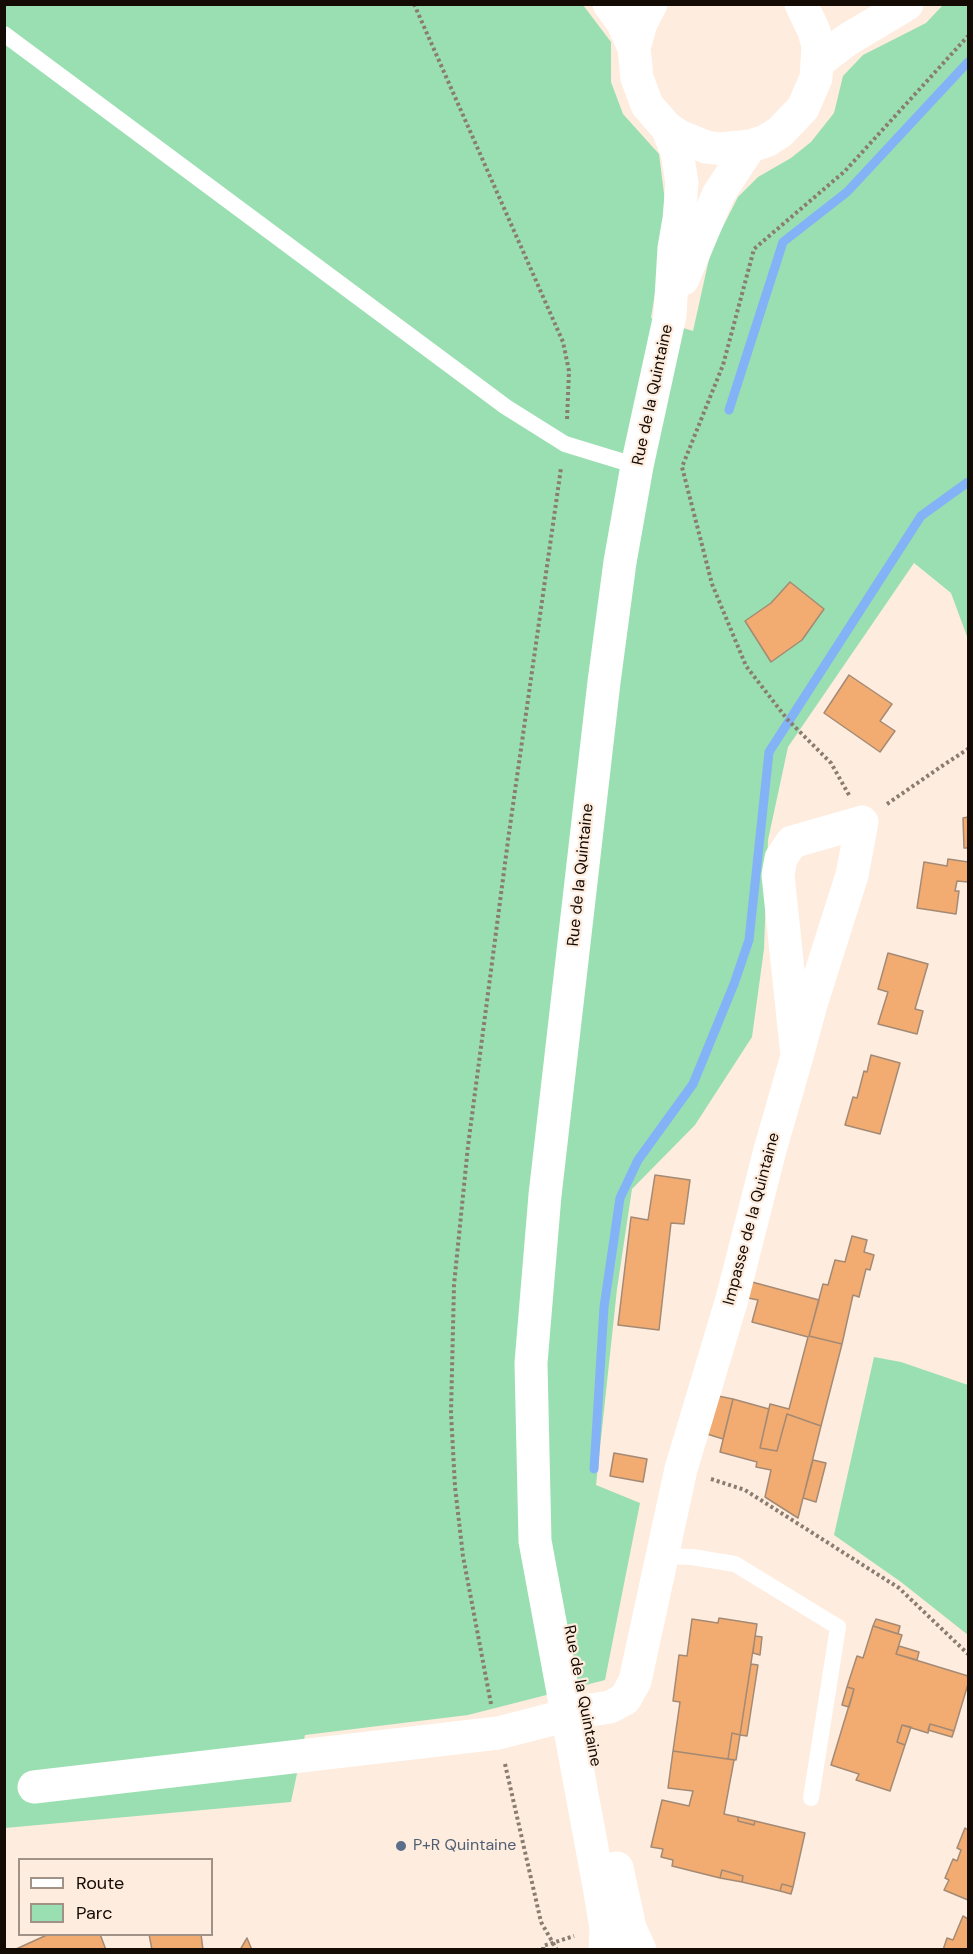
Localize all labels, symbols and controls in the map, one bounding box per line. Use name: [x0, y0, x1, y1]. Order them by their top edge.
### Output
street label: Rue de la Quintaine: [629, 323, 677, 467]
street label: Rue de la Quintaine: [564, 803, 598, 947]
street label: Impasse de la Quintaine: [720, 1131, 784, 1307]
street label: Rue de la Quintaine: [559, 1624, 605, 1768]
place label: P+R Quintaine: [413, 1836, 516, 1856]
marker: P+R Quintaine: [394, 1839, 408, 1853]
legend: [18, 1858, 213, 1936]
text: Route: [76, 1871, 124, 1895]
text: Parc: [76, 1901, 112, 1925]

